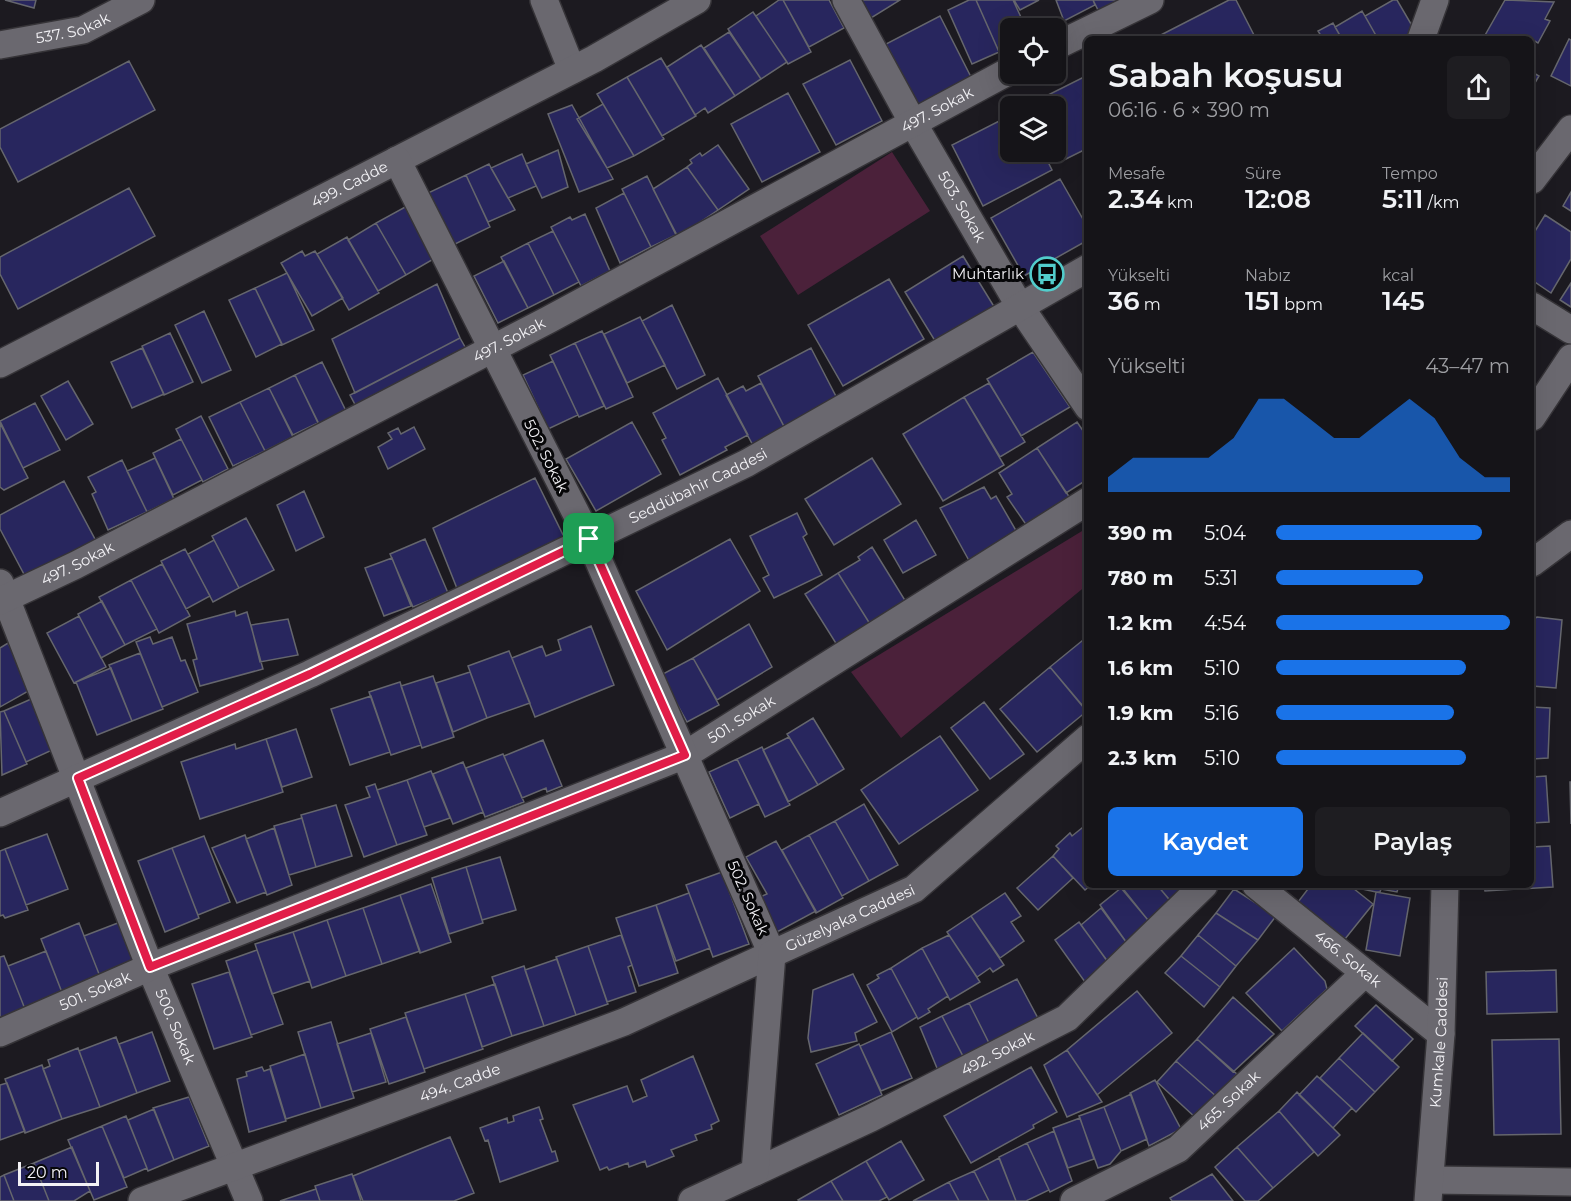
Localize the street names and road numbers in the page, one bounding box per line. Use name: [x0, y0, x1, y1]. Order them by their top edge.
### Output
street label: 537. Sokak: [34, 8, 113, 47]
street label: 497. Sokak: [897, 82, 976, 137]
street label: 499. Cadde: [308, 156, 391, 212]
street label: 503. Sokak: [934, 168, 990, 246]
street label: 497. Sokak: [469, 313, 548, 366]
street label: 502. Sokak: [520, 416, 573, 496]
street label: Seddübahir Caddesi: [626, 443, 771, 528]
street label: 497. Sokak: [38, 537, 117, 589]
street label: 501. Sokak: [704, 691, 778, 747]
street label: 502. Sokak: [724, 858, 773, 938]
street label: Güzelyaka Caddesi: [782, 880, 918, 956]
street label: 466. Sokak: [1311, 926, 1386, 991]
street label: 501. Sokak: [56, 967, 134, 1015]
street label: Kumkale Caddesi: [1425, 977, 1452, 1109]
street label: 500. Sokak: [151, 986, 200, 1067]
street label: 492. Sokak: [957, 1026, 1037, 1080]
street label: 494. Cadde: [416, 1059, 503, 1106]
street label: 465. Sokak: [1193, 1067, 1264, 1135]

